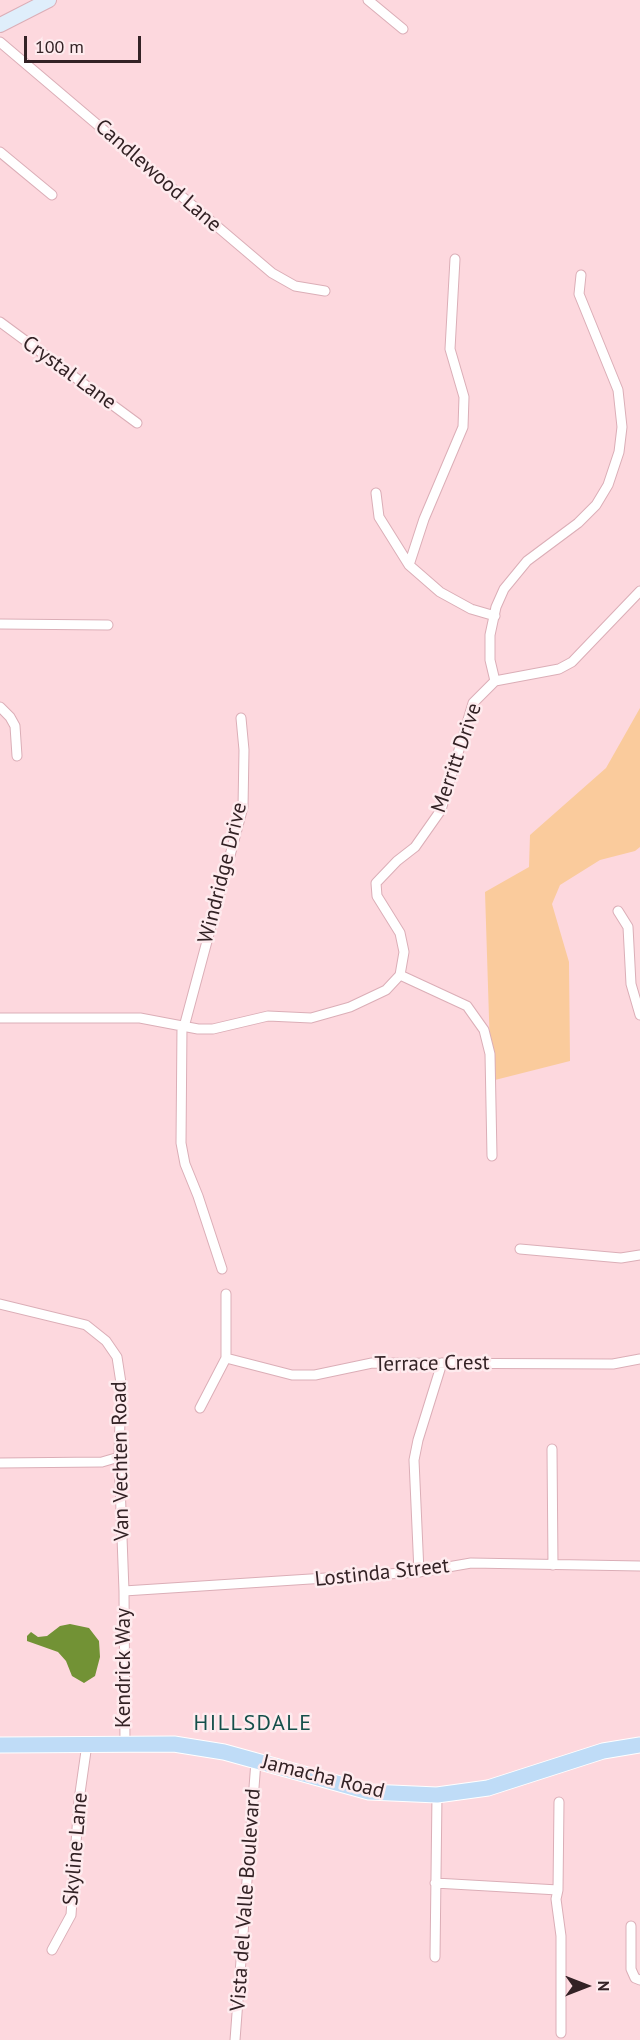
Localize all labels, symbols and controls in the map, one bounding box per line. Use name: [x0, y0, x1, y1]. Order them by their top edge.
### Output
scale bar: [27, 24, 144, 62]
text: 100 m: [35, 35, 84, 58]
street label: Candlewood Lane: [90, 114, 226, 238]
street label: Crystal Lane: [17, 331, 121, 415]
street label: Merritt Drive: [427, 700, 487, 816]
street label: Windridge Drive: [193, 800, 253, 946]
street label: Terrace Crest: [374, 1350, 490, 1378]
street label: Van Vechten Road: [107, 1381, 135, 1541]
street label: Lostinda Street: [314, 1553, 450, 1593]
street label: Kendrick Way: [111, 1608, 137, 1728]
district label: HILLSDALE: [194, 1711, 312, 1737]
street label: Jamacha Road: [259, 1750, 387, 1804]
street label: Vista del Valle Boulevard: [226, 1788, 266, 2012]
street label: Skyline Lane: [59, 1791, 93, 1907]
north arrow: [556, 1956, 616, 2016]
text: N: [594, 1981, 614, 1991]

